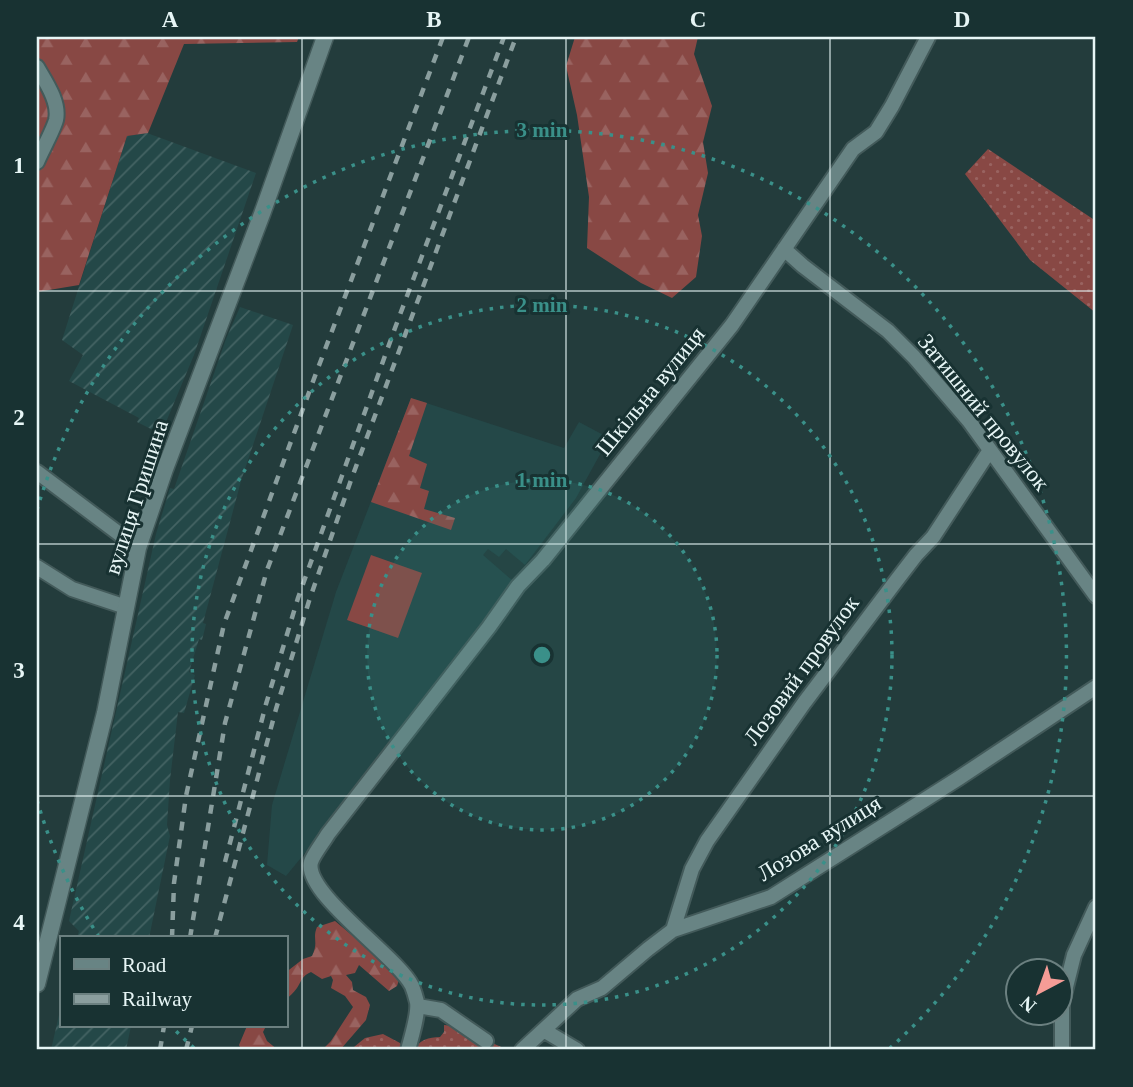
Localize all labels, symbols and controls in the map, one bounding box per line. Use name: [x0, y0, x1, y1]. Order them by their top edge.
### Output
text: A: [162, 7, 179, 32]
text: B: [426, 7, 442, 32]
text: C: [690, 7, 706, 32]
text: D: [954, 7, 970, 32]
text: 3 min: [517, 118, 568, 142]
text: 1: [13, 153, 25, 178]
text: 2 min: [517, 293, 568, 317]
street label: Шкільна вулиця: [591, 322, 710, 461]
street label: Затишний провулок: [913, 329, 1055, 496]
text: 2: [13, 405, 25, 430]
street label: вулиця Гришина: [100, 417, 173, 578]
text: 1 min: [517, 468, 568, 492]
street label: Лозовий провулок: [739, 590, 864, 750]
centre of rings: [530, 643, 554, 667]
text: 3: [13, 658, 25, 683]
street label: Лозова вулиця: [753, 790, 886, 886]
text: 4: [13, 910, 25, 935]
legend: [60, 936, 287, 1028]
text: Road: [122, 953, 167, 977]
north arrow: [1004, 958, 1074, 1028]
text: Railway: [122, 987, 192, 1011]
text: N: [1016, 992, 1040, 1017]

